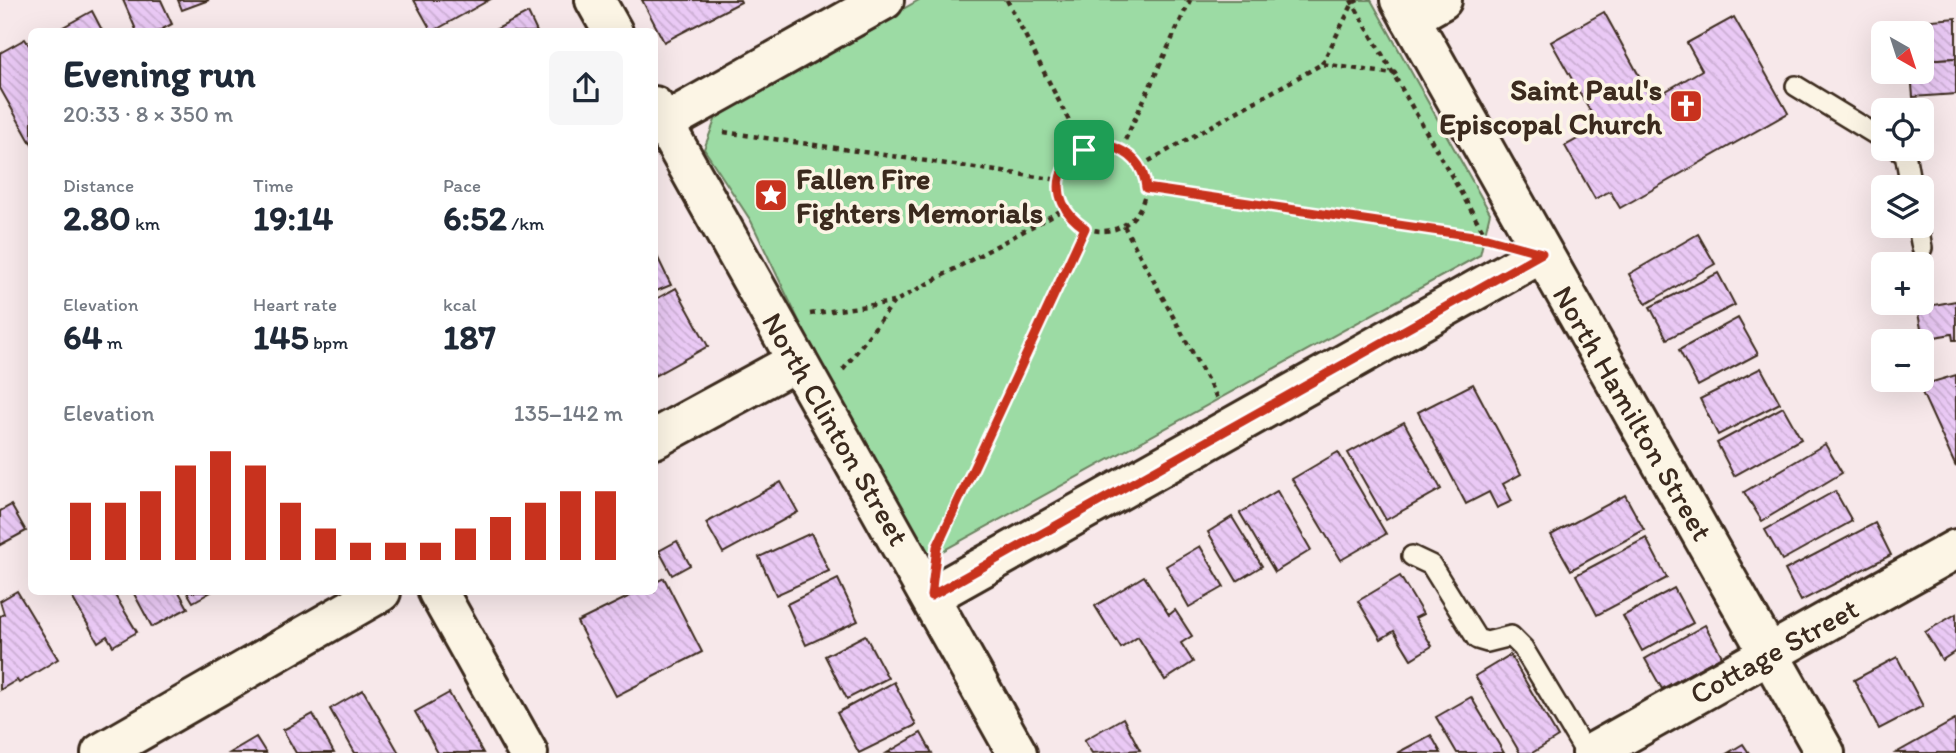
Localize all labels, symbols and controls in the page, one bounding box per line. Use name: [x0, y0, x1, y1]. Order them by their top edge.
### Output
north arrow: [1871, 21, 1934, 84]
map controls: [1871, 21, 1934, 392]
text: Evening run: [63, 51, 256, 97]
button: share: [549, 51, 623, 125]
place label: Saint Paul's Episcopal Church: [1439, 71, 1663, 142]
church icon: Saint Paul's Episcopal Church: [1667, 87, 1705, 125]
button: locate: [1871, 98, 1934, 161]
text: 20:33 · 8 × 350 m: [63, 100, 233, 128]
pin: [1054, 120, 1114, 180]
icon: arrive: [1065, 131, 1103, 169]
place label: Fallen Fire Fighters Memorials: [796, 160, 1043, 231]
text: Distance: [63, 174, 134, 197]
text: Time: [253, 174, 294, 197]
text: Pace: [443, 174, 481, 197]
button: layers: [1871, 175, 1934, 238]
place icon: Fallen Fire Fighters Memorials: [752, 176, 790, 214]
text: 2.80: [63, 197, 131, 239]
text: 19:14: [253, 197, 333, 239]
text: 6:52: [443, 197, 507, 239]
text: km: [131, 212, 160, 235]
text: /km: [507, 212, 544, 235]
button: +: [1871, 252, 1934, 315]
street label: North Hamilton Street: [1545, 279, 1721, 547]
text: Elevation: [63, 293, 139, 316]
text: Heart rate: [253, 293, 337, 316]
text: kcal: [443, 293, 477, 316]
street label: North Clinton Street: [754, 306, 918, 552]
text: 64: [63, 316, 103, 358]
text: 145: [253, 316, 309, 358]
text: 187: [443, 316, 496, 358]
button: −: [1871, 329, 1934, 392]
text: m: [103, 331, 123, 354]
text: bpm: [309, 331, 348, 354]
text: Elevation: [63, 399, 154, 427]
text: 135–142 m: [514, 399, 623, 427]
street label: Cottage Street: [1683, 589, 1865, 713]

